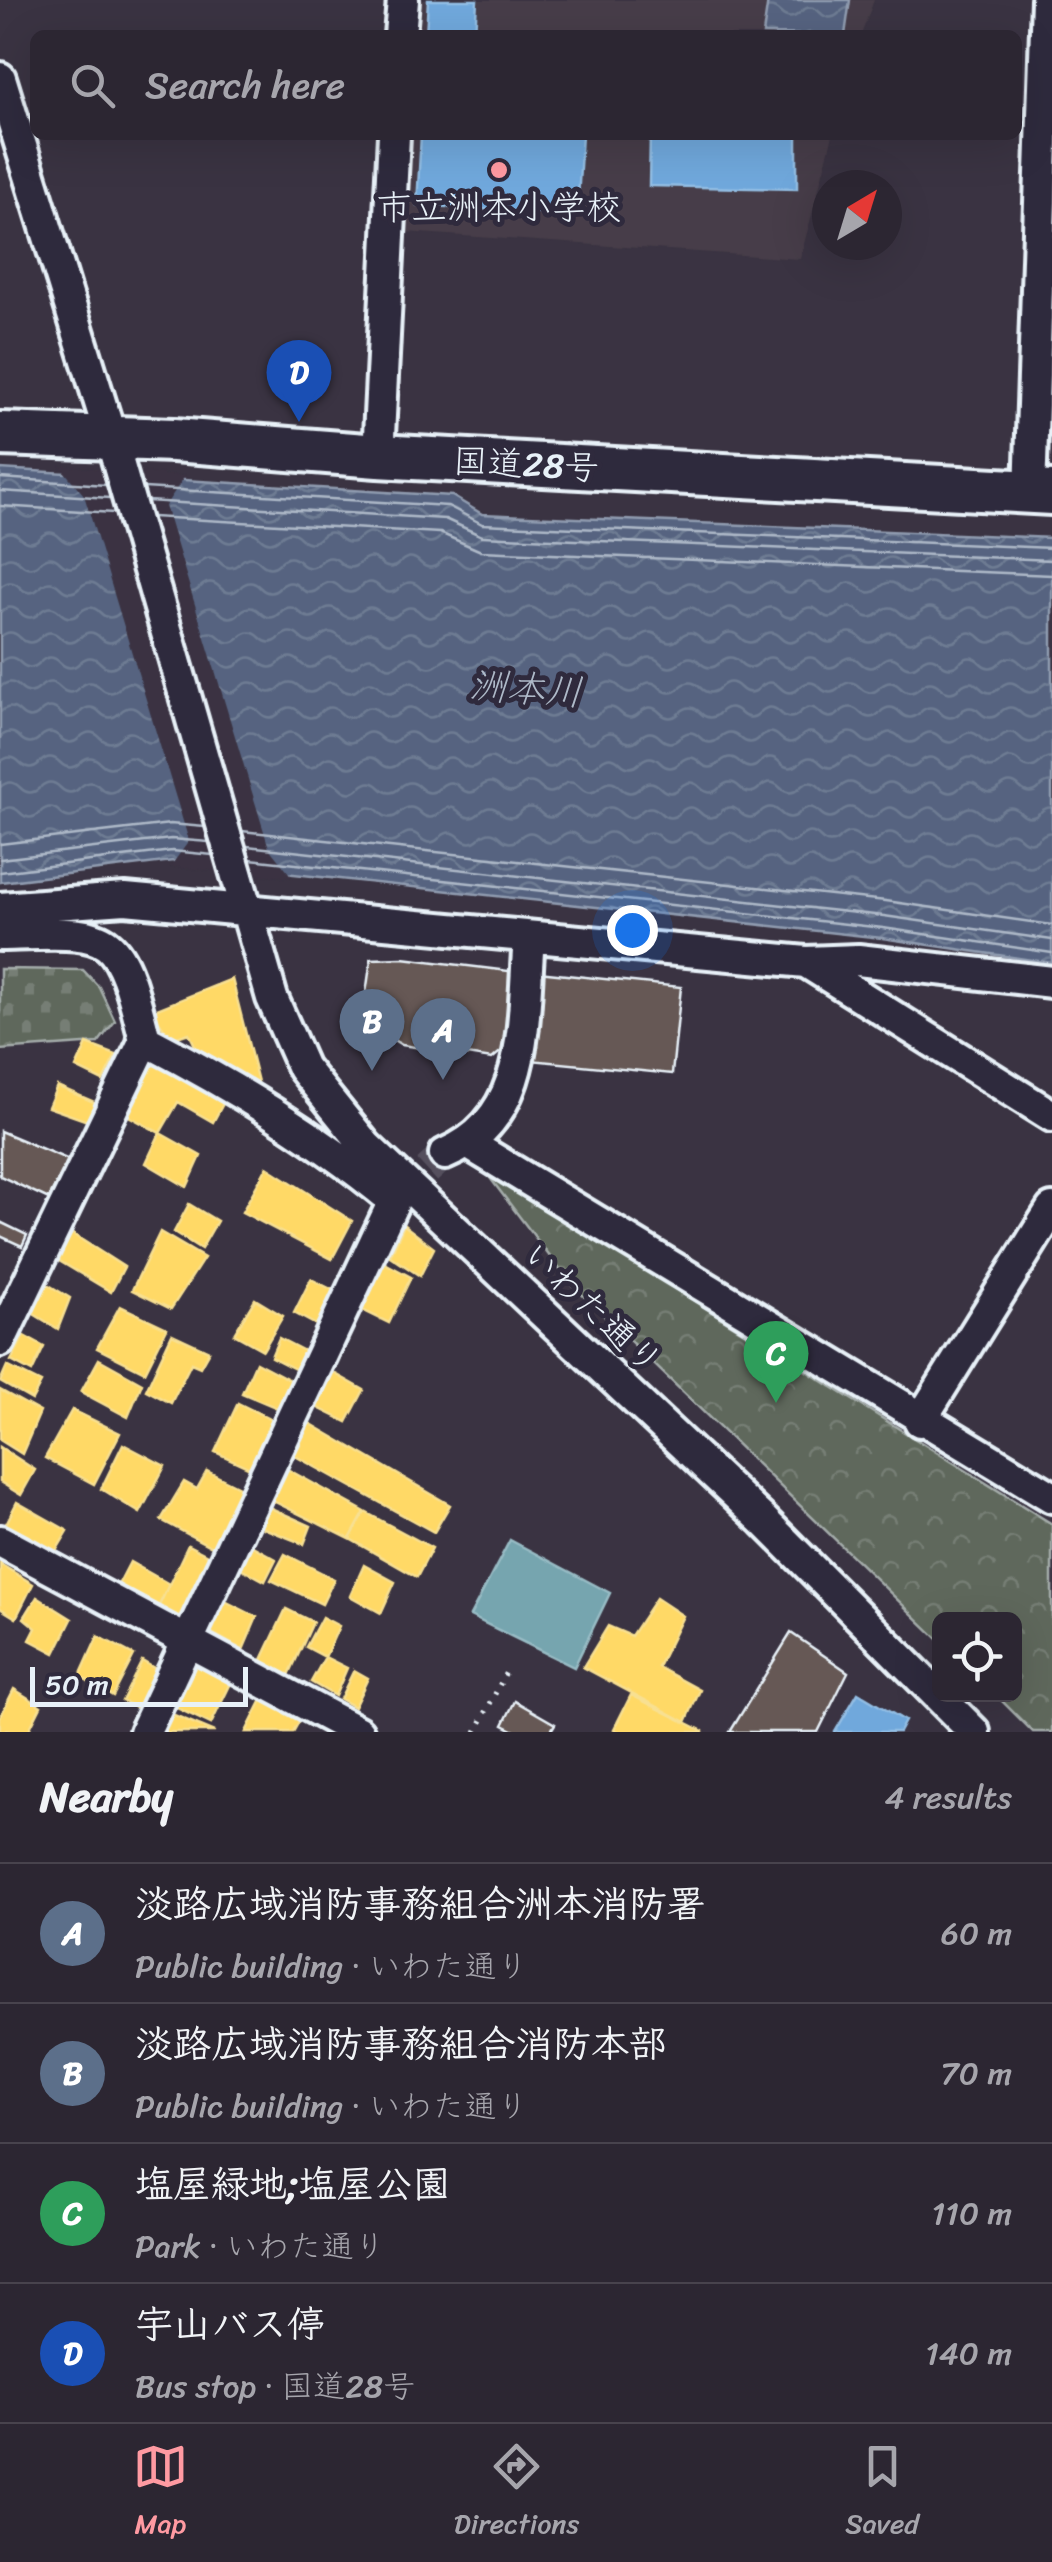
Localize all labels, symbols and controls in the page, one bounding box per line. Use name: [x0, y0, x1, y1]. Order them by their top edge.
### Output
search box: [30, 30, 1022, 140]
text: Search here: [145, 52, 345, 119]
icon: search: [65, 58, 120, 113]
marker: 市立洲本小学校: [488, 159, 510, 181]
north arrow: [812, 170, 902, 260]
place label: 市立洲本小学校: [376, 176, 622, 238]
pin: D: [266, 340, 332, 422]
street label: 国道28号: [451, 429, 601, 499]
water label: 洲本川: [467, 652, 585, 726]
your location: [607, 905, 658, 956]
pin: B: [340, 988, 404, 1071]
pin: A: [410, 998, 476, 1080]
street label: いわた通り: [508, 1226, 678, 1390]
pin: C: [744, 1320, 808, 1403]
map controls: [932, 1612, 1022, 1702]
button: locate: [932, 1612, 1022, 1702]
text: 50 m: [45, 1660, 109, 1709]
scale bar: [30, 1662, 248, 1706]
text: Nearby: [40, 1760, 173, 1834]
text: 4 results: [884, 1769, 1012, 1826]
text: 淡路広域消防事務組合洲本消防署: [135, 1871, 705, 1938]
text: A: [62, 1905, 83, 1962]
text: 60 m: [941, 1905, 1012, 1962]
text: Public building · いわた通り: [135, 1938, 528, 1995]
text: 淡路広域消防事務組合消防本部: [135, 2011, 667, 2078]
text: B: [62, 2045, 83, 2102]
text: 70 m: [941, 2045, 1012, 2102]
text: Public building · いわた通り: [135, 2078, 528, 2135]
text: 塩屋緑地;塩屋公園: [135, 2151, 450, 2218]
text: C: [63, 2185, 82, 2242]
text: 110 m: [931, 2185, 1012, 2242]
text: Park · いわた通り: [135, 2218, 386, 2275]
text: 宇山バス停: [135, 2291, 325, 2358]
text: D: [63, 2325, 82, 2382]
text: 140 m: [925, 2325, 1012, 2382]
text: Bus stop · 国道28号: [135, 2358, 415, 2415]
tab: Map: [133, 2439, 188, 2548]
tab: Directions: [454, 2439, 579, 2548]
tab: Saved: [845, 2439, 919, 2548]

